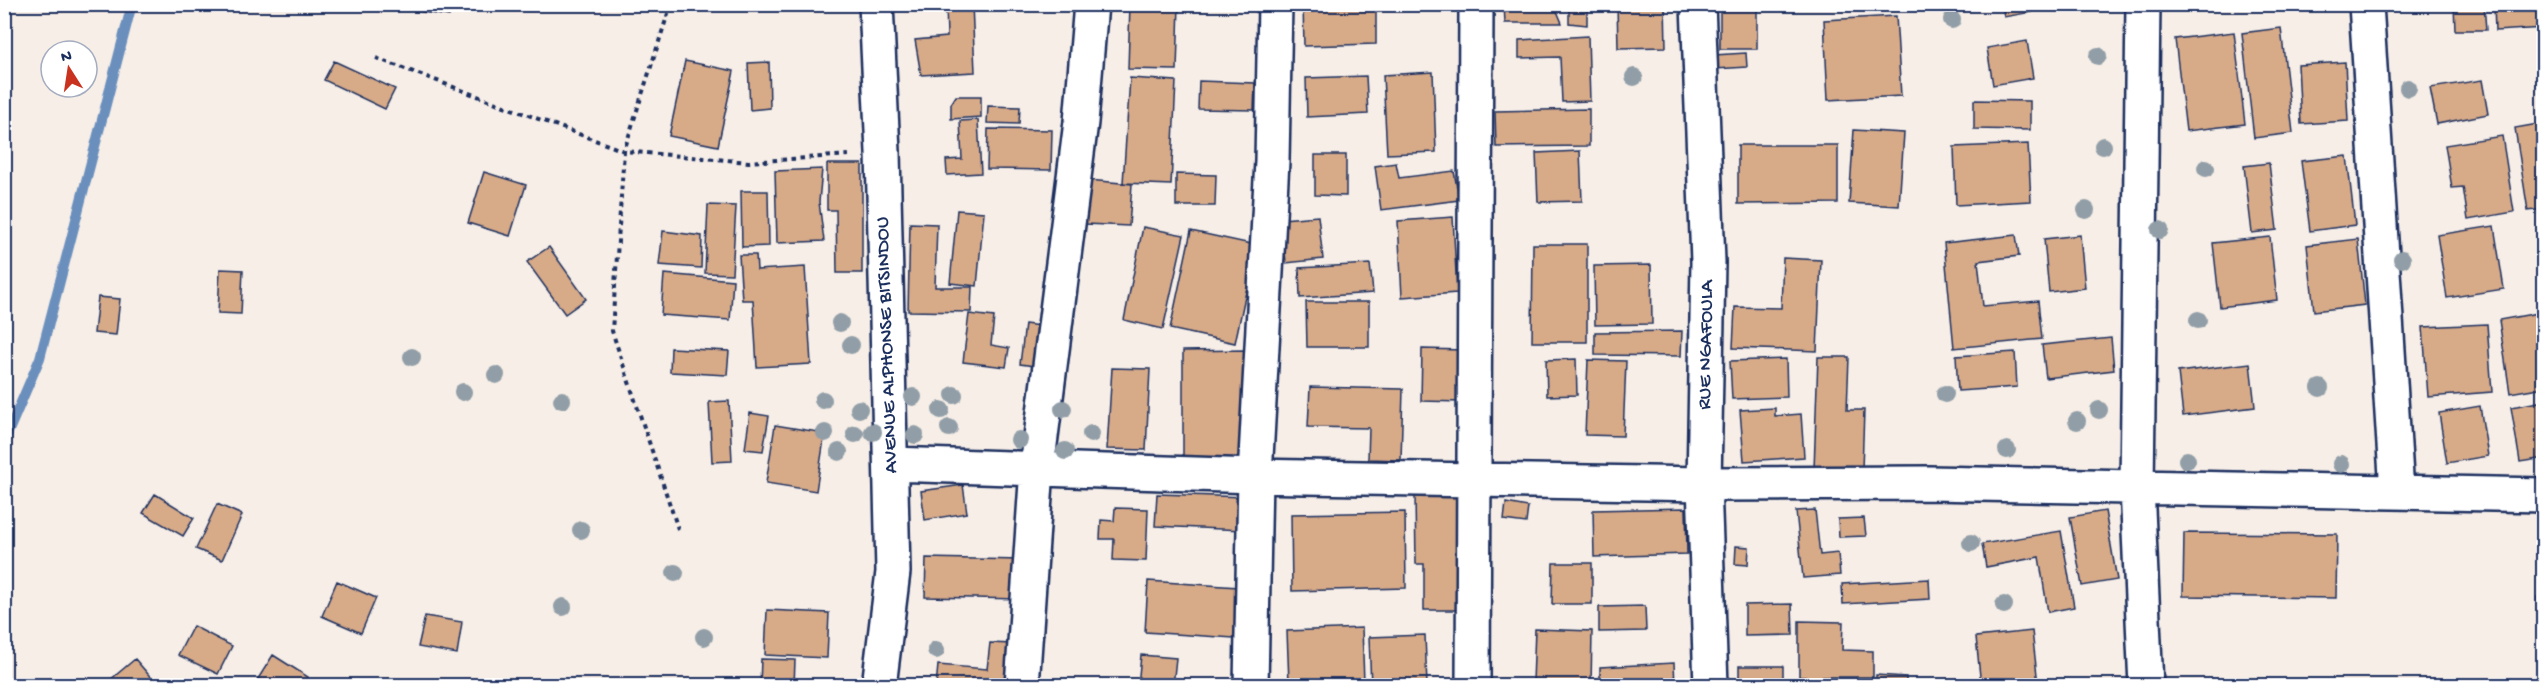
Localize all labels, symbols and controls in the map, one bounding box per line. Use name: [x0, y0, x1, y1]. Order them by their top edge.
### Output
north arrow: [39, 39, 99, 99]
text: N: [60, 47, 74, 68]
street label: AVENUE ALPHONSE BITSINDOU: [872, 216, 904, 474]
street label: RUE NGAFOULA: [1694, 279, 1720, 410]

